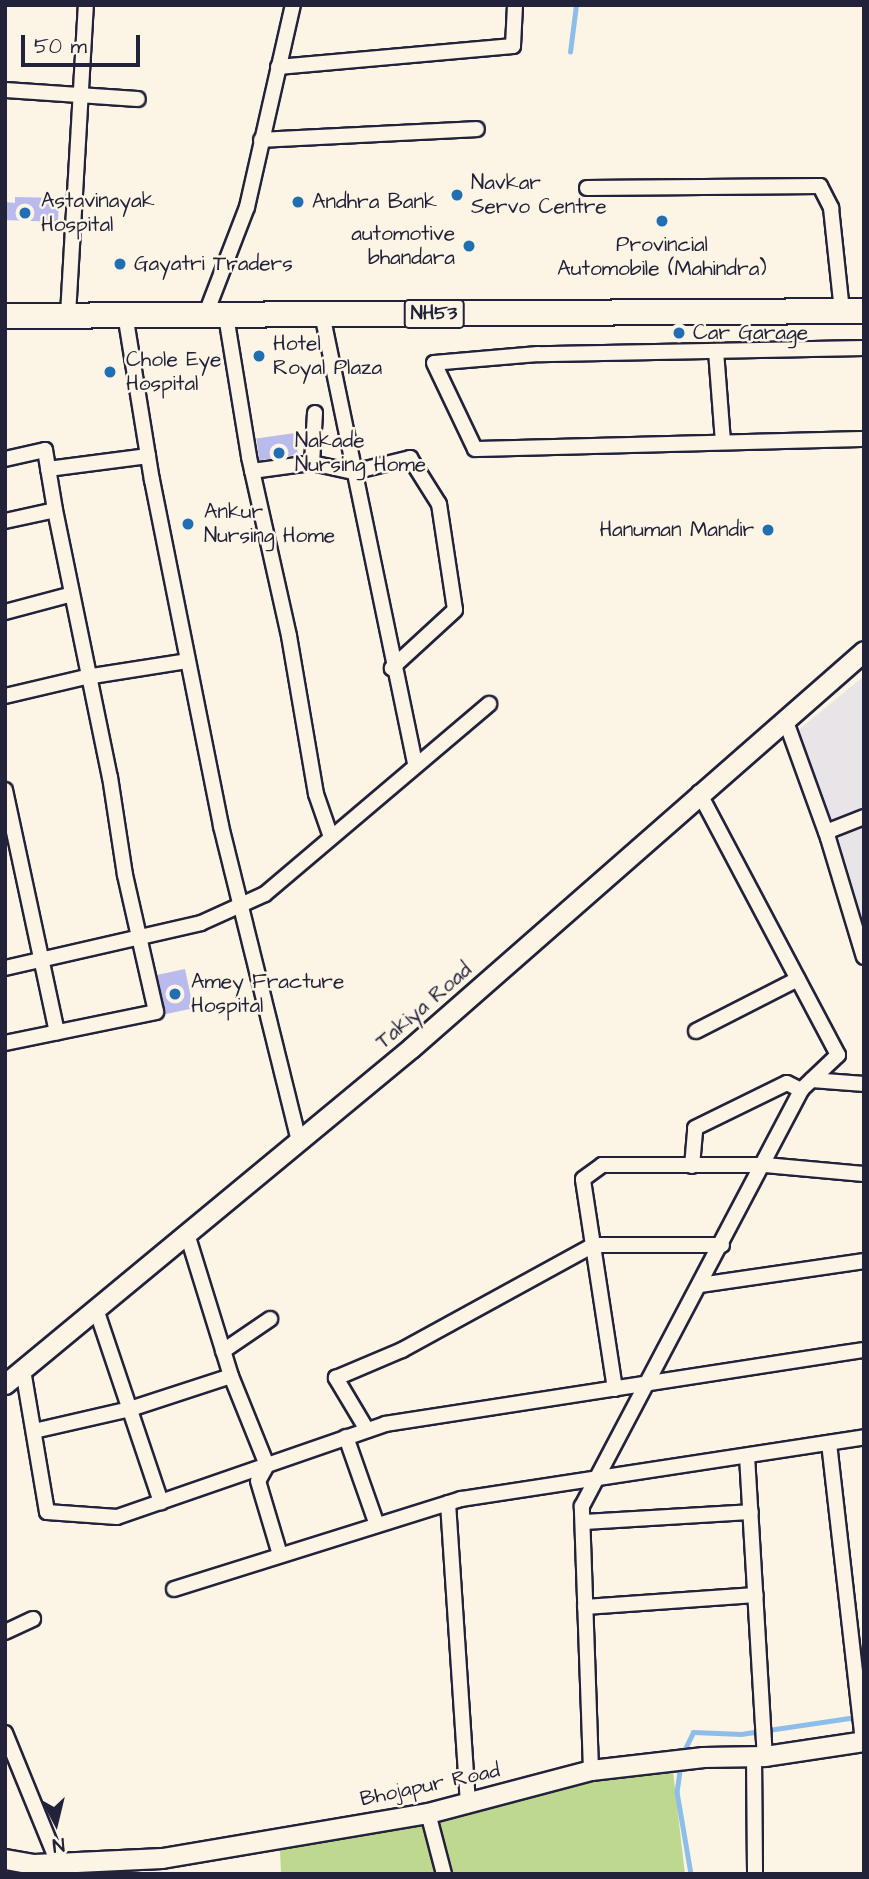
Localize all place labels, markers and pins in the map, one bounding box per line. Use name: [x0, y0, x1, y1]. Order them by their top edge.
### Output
place label: Navkar Servo Centre: [471, 170, 607, 220]
marker: Navkar Servo Centre: [449, 187, 465, 203]
place label: Astavinayak Hospital: [41, 188, 155, 238]
place label: Andhra Bank: [312, 189, 437, 215]
marker: Andhra Bank: [290, 194, 306, 210]
marker: Astavinayak Hospital: [15, 203, 35, 223]
marker: Provincial Automobile (Mahindra): [654, 213, 670, 229]
place label: automotive bhandara: [351, 221, 455, 271]
place label: Provincial Automobile (Mahindra): [557, 232, 767, 282]
marker: automotive bhandara: [461, 238, 477, 254]
place label: Gayatri Traders: [134, 251, 293, 277]
marker: Gayatri Traders: [112, 256, 128, 272]
place label: Car Garage: [693, 320, 808, 346]
marker: Car Garage: [671, 325, 687, 341]
place label: Hotel Royal Plaza: [273, 331, 382, 381]
place label: Chole Eye Hospital: [126, 347, 221, 397]
marker: Hotel Royal Plaza: [251, 348, 267, 364]
marker: Chole Eye Hospital: [100, 362, 120, 382]
place label: Nakade Nursing Home: [295, 428, 426, 478]
marker: Nakade Nursing Home: [269, 443, 289, 463]
place label: Ankur Nursing Home: [204, 499, 335, 549]
marker: Ankur Nursing Home: [178, 514, 198, 534]
place label: Hanuman Mandir: [599, 517, 754, 543]
marker: Hanuman Mandir: [760, 522, 776, 538]
place label: Amey Fracture Hospital: [191, 969, 344, 1019]
marker: Amey Fracture Hospital: [165, 984, 185, 1004]

